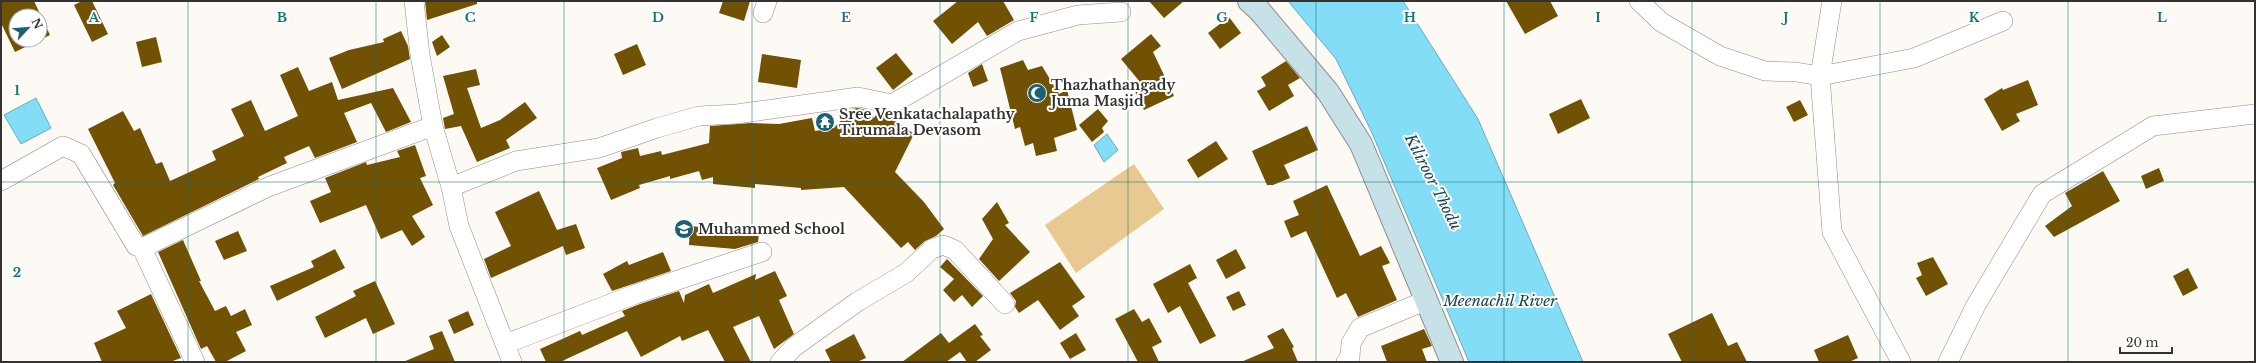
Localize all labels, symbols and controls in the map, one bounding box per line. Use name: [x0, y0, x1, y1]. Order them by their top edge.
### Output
north arrow: [8, 8, 48, 48]
text: A: [88, 9, 100, 26]
text: B: [277, 9, 287, 26]
text: C: [465, 9, 476, 26]
text: D: [652, 9, 664, 26]
text: E: [841, 9, 851, 26]
text: F: [1030, 9, 1039, 26]
text: G: [1216, 9, 1228, 26]
text: H: [1404, 9, 1416, 26]
text: I: [1595, 9, 1601, 26]
text: J: [1780, 9, 1789, 26]
text: K: [1969, 9, 1980, 26]
text: L: [2157, 9, 2167, 26]
text: N: [28, 16, 46, 32]
place label: Thazhathangady Juma Masjid: [1048, 76, 1176, 110]
text: 1: [14, 82, 20, 99]
mosque icon: Thazhathangady Juma Masjid: [1026, 82, 1048, 104]
place label: Sree Venkatachalapathy Tirumala Devasom: [839, 105, 1016, 139]
temple icon: Sree Venkatachalapathy Tirumala Devasom: [814, 111, 836, 133]
water label: Kiliroor Thodu: [1401, 130, 1466, 233]
school or university icon: Muhammed School: [673, 218, 695, 240]
place label: Muhammed School: [698, 220, 845, 238]
text: 2: [13, 264, 21, 281]
water label: Meenachil River: [1442, 291, 1558, 310]
scale bar: [2120, 329, 2172, 355]
text: 20 m: [2126, 335, 2158, 350]

